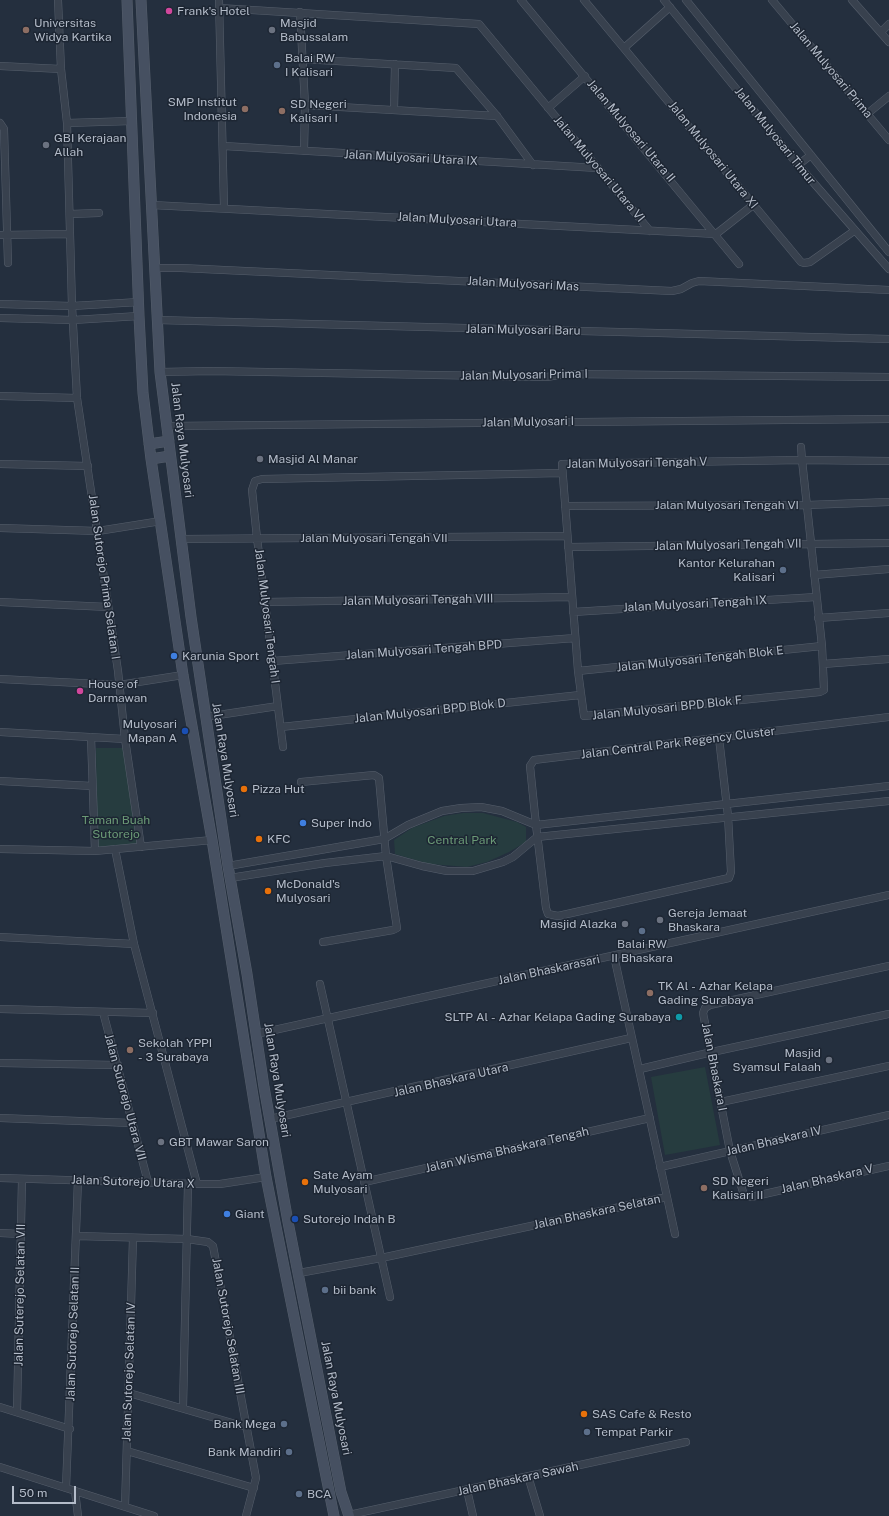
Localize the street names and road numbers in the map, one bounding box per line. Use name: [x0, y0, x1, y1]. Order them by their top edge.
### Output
street label: Jalan Mulyosari Prima: [787, 19, 875, 121]
street label: Jalan Mulyosari Utara II: [584, 77, 678, 185]
street label: Jalan Mulyosari Timur: [731, 84, 819, 188]
street label: Jalan Mulyosari Utara XI: [665, 98, 761, 212]
street label: Jalan Mulyosari Utara VI: [550, 113, 648, 225]
street label: Jalan Mulyosari Utara IX: [344, 147, 478, 169]
street label: Jalan Mulyosari Utara: [397, 210, 517, 230]
street label: Jalan Mulyosari Mas: [467, 274, 579, 294]
street label: Jalan Mulyosari Baru: [465, 322, 581, 338]
street label: Jalan Mulyosari Prima I: [460, 367, 588, 383]
street label: Jalan Raya Mulyosari: [168, 381, 196, 499]
street label: Jalan Mulyosari I: [482, 414, 574, 430]
street label: Jalan Mulyosari Tengah V: [567, 455, 707, 471]
street label: Jalan Sutorejo Prima Selatan I: [85, 494, 123, 660]
street label: Jalan Mulyosari Tengah VI: [655, 498, 799, 512]
street label: Jalan Mulyosari Tengah VII: [300, 531, 448, 545]
street label: Jalan Mulyosari Tengah VII: [654, 537, 802, 553]
street label: Jalan Mulyosari Tengah I: [252, 548, 282, 684]
street label: Jalan Mulyosari Tengah VIII: [342, 591, 494, 609]
street label: Jalan Mulyosari Tengah IX: [623, 593, 767, 615]
street label: Jalan Mulyosari Tengah BPD: [345, 637, 503, 663]
street label: Jalan Mulyosari Tengah Blok E: [616, 643, 784, 675]
street label: Jalan Mulyosari BPD Blok F: [591, 693, 743, 723]
street label: Jalan Mulyosari BPD Blok D: [354, 696, 506, 726]
street label: Jalan Raya Mulyosari: [209, 702, 241, 818]
street label: Jalan Central Park Regency Cluster: [580, 724, 776, 762]
street label: Jalan Bhaskarasari: [497, 952, 601, 988]
street label: Jalan Raya Mulyosari: [261, 1022, 293, 1138]
street label: Jalan Bhaskara I: [698, 1022, 730, 1112]
street label: Jalan Sutorejo Utara VII: [101, 1032, 149, 1162]
street label: Jalan Bhaskara Utara: [392, 1060, 510, 1100]
street label: Jalan Bhaskara IV: [725, 1123, 823, 1159]
street label: Jalan Wisma Bhaskara Tengah: [424, 1124, 590, 1176]
street label: Jalan Bhaskara V: [779, 1161, 875, 1197]
street label: Jalan Sutorejo Utara X: [71, 1173, 195, 1191]
street label: Jalan Bhaskara Selatan: [532, 1192, 662, 1232]
street label: Jalan Suterejo Selatan VII: [12, 1224, 28, 1366]
street label: Jalan Sutorejo Selatan III: [209, 1257, 247, 1395]
street label: Jalan Sutorejo Selatan II: [63, 1267, 83, 1401]
street label: Jalan Sutorejo Selatan IV: [119, 1302, 139, 1442]
street label: Jalan Raya Mulyosari: [318, 1340, 354, 1456]
street label: Jalan Bhaskara Sawah: [456, 1459, 580, 1499]

